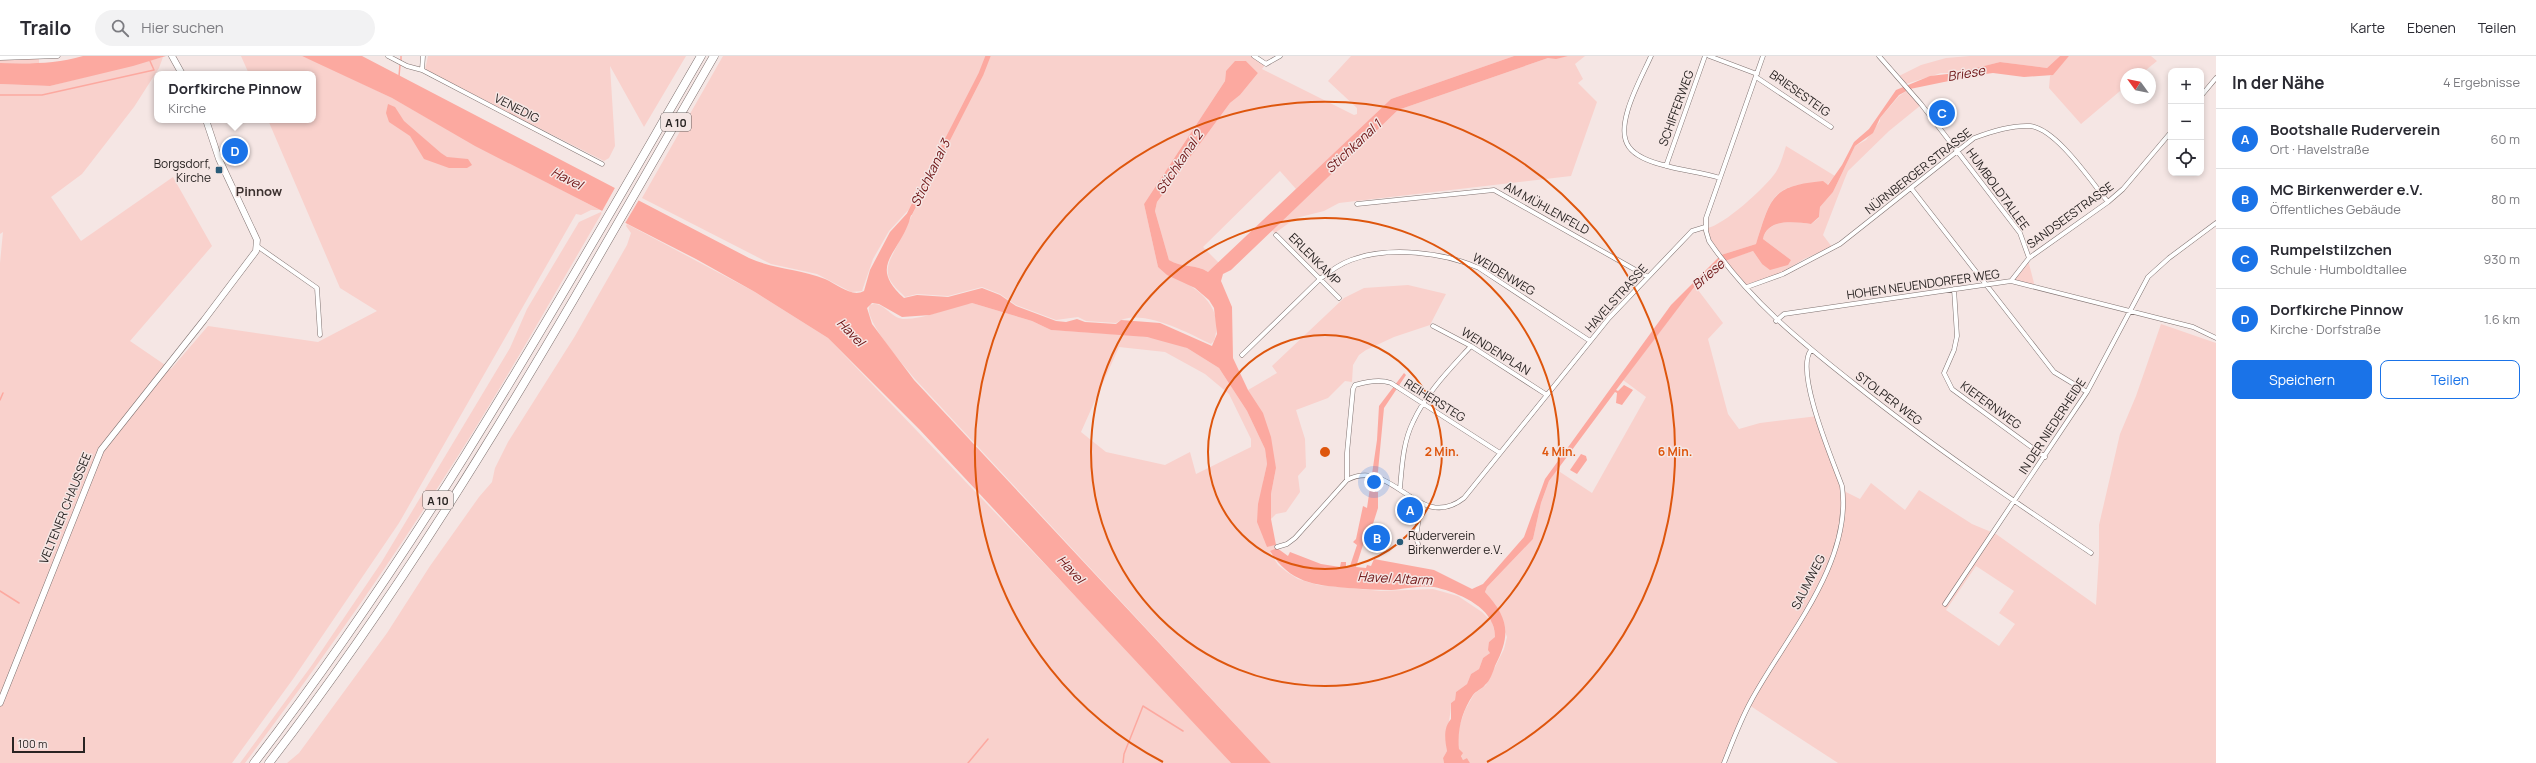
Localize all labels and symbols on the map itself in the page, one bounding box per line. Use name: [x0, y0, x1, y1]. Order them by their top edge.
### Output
water label: Briese: [1946, 61, 1988, 85]
street label: BRIESESTEIG: [1766, 66, 1834, 121]
street label: SCHIFFERWEG: [1654, 67, 1698, 148]
north arrow: [2120, 68, 2156, 104]
street label: VENEDIG: [492, 89, 543, 127]
pin: C: [1929, 98, 1955, 128]
road number: A 10: [661, 113, 691, 131]
water label: Stichkanal 1: [1321, 115, 1386, 177]
street label: NÜRNBERGER STRASSE: [1861, 124, 1975, 218]
water label: Stichkanal 2: [1151, 125, 1208, 197]
water label: Stichkanal 3: [906, 135, 955, 210]
pin: D: [222, 136, 248, 166]
street label: HUMBOLDTALLEE: [1963, 145, 2034, 233]
place label: Borgsdorf, Kirche: [154, 155, 211, 186]
water label: Havel: [548, 163, 587, 194]
marker: Borgsdorf, Kirche: [214, 165, 224, 175]
street label: AM MÜHLENFELD: [1501, 178, 1593, 238]
street label: SANDSEESTRASSE: [2023, 178, 2117, 252]
district label: Pinnow: [236, 182, 283, 200]
street label: ERLENKAMP: [1285, 229, 1345, 289]
street label: WEIDENWEG: [1470, 249, 1539, 300]
water label: Briese: [1688, 254, 1729, 293]
street label: HAVELSTRASSE: [1581, 260, 1651, 336]
street label: HOHEN NEUENDORFER WEG: [1845, 265, 2001, 303]
water label: Havel: [833, 314, 870, 351]
street label: WENDENPLAN: [1458, 323, 1534, 379]
street label: STOLPER WEG: [1852, 367, 1926, 429]
street label: REIHERSTEG: [1401, 374, 1469, 426]
street label: IN DER NIEDERHEIDE: [2015, 375, 2090, 477]
street label: KIEFERNWEG: [1957, 377, 2025, 433]
text: 2 Min.: [1425, 443, 1459, 460]
text: 4 Min.: [1542, 443, 1576, 460]
text: 6 Min.: [1658, 443, 1692, 460]
centre of rings: [1318, 445, 1332, 459]
street label: VELTENER CHAUSSEE: [35, 450, 95, 566]
your location: [1364, 472, 1384, 492]
road number: A 10: [423, 491, 453, 509]
pin: A: [1397, 495, 1423, 525]
pin: B: [1364, 523, 1390, 553]
place label: Ruderverein Birkenwerder e.V.: [1408, 527, 1503, 558]
marker: Ruderverein Birkenwerder e.V.: [1395, 537, 1405, 547]
water label: Havel: [1053, 551, 1090, 589]
street label: SAUMWEG: [1787, 551, 1829, 612]
water label: Havel Altarm: [1357, 567, 1434, 589]
scale bar: [12, 735, 85, 754]

